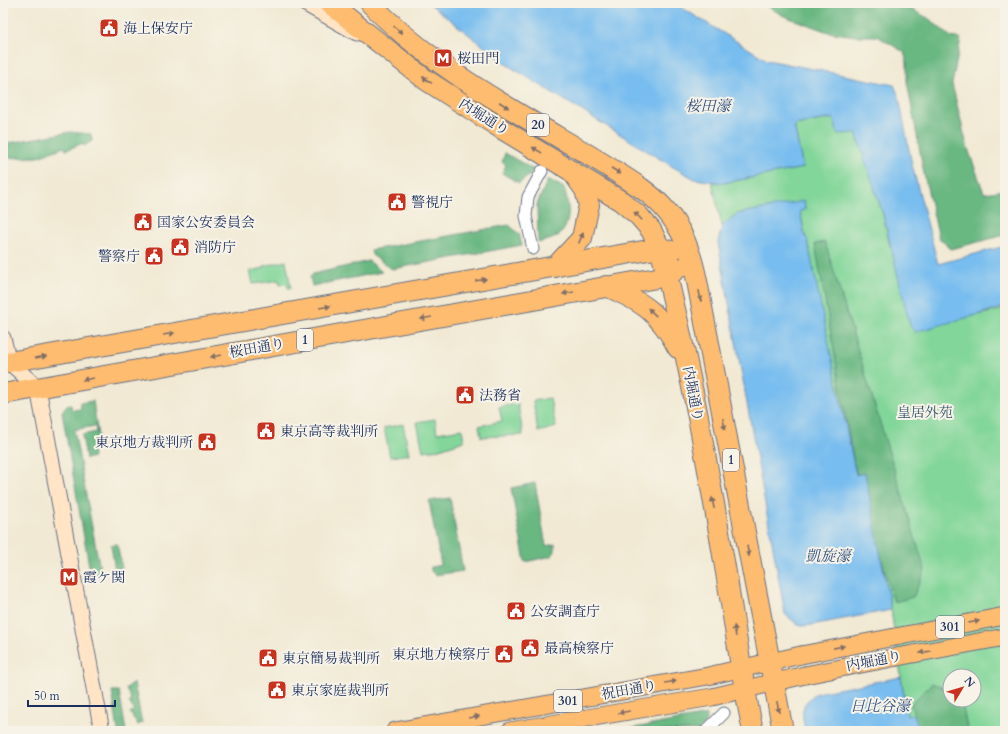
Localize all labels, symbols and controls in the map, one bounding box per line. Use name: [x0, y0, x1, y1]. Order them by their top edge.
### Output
public building icon: 海上保安庁: [98, 17, 120, 39]
place label: 海上保安庁: [123, 19, 193, 38]
one-way arrow: [394, 25, 403, 34]
metro station icon: 桜田門: [432, 47, 454, 69]
place label: 桜田門: [457, 49, 499, 68]
one-way arrow: [422, 76, 432, 84]
street label: 内堀通り: [455, 94, 513, 140]
water label: 桜田濠: [685, 96, 733, 116]
one-way arrow: [499, 101, 509, 109]
road number: 20: [527, 114, 549, 136]
one-way arrow: [531, 146, 543, 153]
one-way arrow: [610, 168, 622, 175]
public building icon: 警視庁: [386, 191, 408, 213]
place label: 警視庁: [411, 193, 453, 212]
public building icon: 国家公安委員会: [132, 211, 154, 233]
one-way arrow: [633, 211, 643, 221]
place label: 国家公安委員会: [157, 213, 255, 232]
one-way arrow: [578, 232, 584, 244]
public building icon: 消防庁: [169, 236, 191, 258]
place label: 消防庁: [194, 238, 236, 257]
public building icon: 警察庁: [143, 245, 165, 267]
place label: 警察庁: [98, 247, 140, 266]
one-way arrow: [475, 276, 487, 282]
one-way arrow: [562, 290, 574, 296]
one-way arrow: [697, 290, 703, 302]
one-way arrow: [319, 304, 331, 310]
one-way arrow: [647, 308, 657, 317]
one-way arrow: [420, 316, 432, 322]
road number: 1: [297, 329, 313, 351]
one-way arrow: [163, 331, 176, 337]
street label: 桜田通り: [228, 334, 286, 362]
one-way arrow: [35, 353, 47, 359]
one-way arrow: [209, 353, 222, 359]
street label: 内堀通り: [678, 365, 708, 423]
one-way arrow: [81, 376, 94, 382]
public building icon: 法務省: [454, 384, 476, 406]
place label: 法務省: [479, 386, 521, 405]
park label: 皇居外苑: [897, 403, 953, 422]
one-way arrow: [721, 417, 727, 430]
public building icon: 東京高等裁判所: [255, 420, 277, 442]
place label: 東京高等裁判所: [280, 422, 378, 441]
public building icon: 東京地方裁判所: [196, 431, 218, 453]
place label: 東京地方裁判所: [95, 433, 193, 452]
road number: 1: [723, 449, 739, 471]
one-way arrow: [710, 496, 716, 509]
one-way arrow: [745, 545, 751, 557]
water label: 凱旋濠: [805, 546, 853, 566]
metro station icon: 霞ケ関: [58, 566, 80, 588]
place label: 霞ケ関: [83, 568, 125, 587]
public building icon: 公安調査庁: [505, 600, 527, 622]
place label: 公安調査庁: [530, 602, 600, 621]
road number: 301: [936, 616, 964, 638]
one-way arrow: [968, 619, 980, 625]
one-way arrow: [732, 625, 738, 637]
public building icon: 最高検察庁: [519, 637, 541, 659]
place label: 最高検察庁: [544, 639, 614, 658]
public building icon: 東京地方検察庁: [493, 643, 515, 665]
one-way arrow: [833, 644, 845, 650]
place label: 東京地方検察庁: [392, 645, 490, 664]
street label: 内堀通り: [845, 646, 903, 676]
public building icon: 東京簡易裁判所: [257, 647, 279, 669]
place label: 東京簡易裁判所: [282, 649, 380, 668]
one-way arrow: [919, 649, 931, 655]
north arrow: [942, 668, 982, 708]
text: N: [961, 674, 979, 691]
street label: 祝田通り: [600, 676, 658, 704]
public building icon: 東京家庭裁判所: [266, 679, 288, 701]
one-way arrow: [665, 679, 678, 685]
place label: 東京家庭裁判所: [291, 681, 389, 700]
scale bar: [28, 682, 115, 708]
text: 50 m: [34, 688, 61, 704]
road number: 301: [554, 690, 582, 712]
water label: 日比谷濠: [850, 696, 913, 716]
one-way arrow: [775, 701, 781, 713]
one-way arrow: [618, 710, 630, 716]
one-way arrow: [468, 714, 481, 720]

